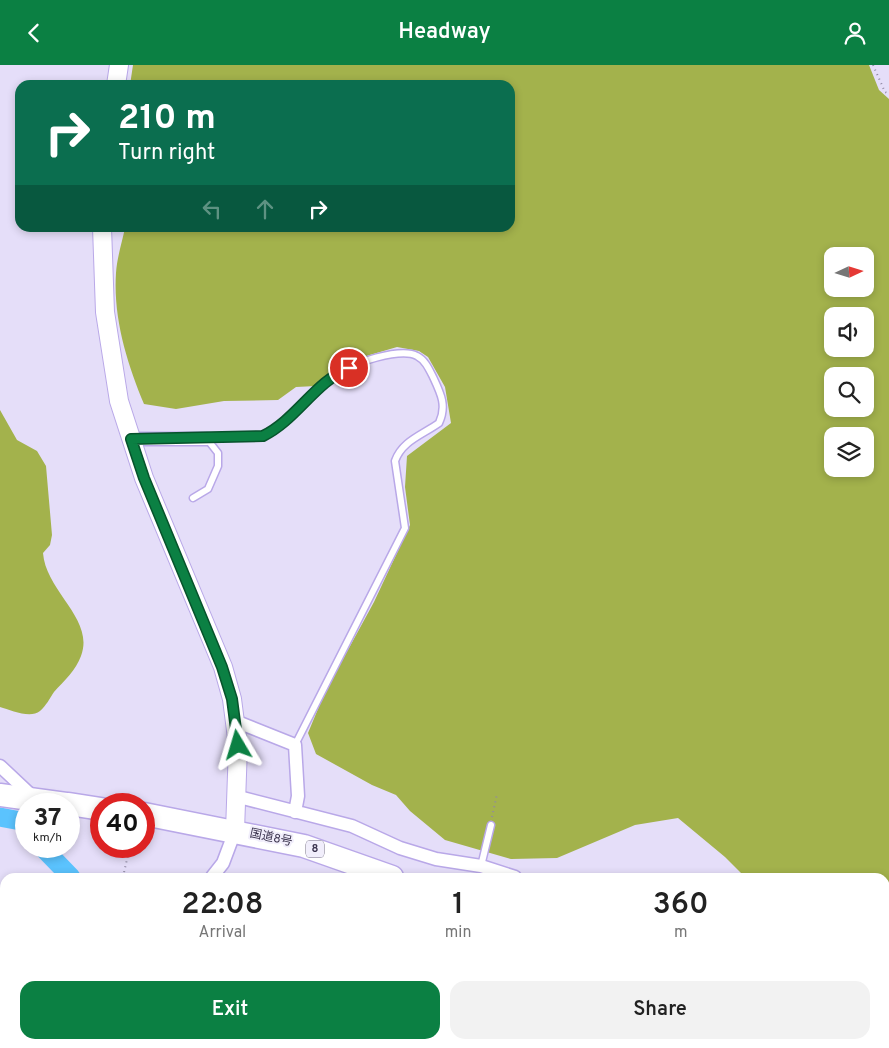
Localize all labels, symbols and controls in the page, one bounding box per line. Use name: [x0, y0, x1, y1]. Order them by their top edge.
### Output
icon: back: [20, 19, 48, 47]
text: Headway: [398, 19, 491, 46]
icon: person: [841, 19, 869, 47]
text: 210 m: [118, 97, 216, 141]
icon: right: [35, 100, 100, 165]
text: Turn right: [118, 140, 215, 167]
icon: left: [198, 195, 226, 223]
icon: ahead: [251, 195, 279, 223]
icon: right: [304, 195, 332, 223]
north arrow: [824, 247, 874, 297]
map controls: [824, 247, 874, 477]
button: sound: [824, 307, 874, 357]
pin: [328, 347, 370, 389]
icon: arrive: [335, 354, 363, 382]
button: search: [824, 367, 874, 417]
button: layers: [824, 427, 874, 477]
position arrow: [211, 718, 263, 770]
speed limit sign: 40: [90, 793, 155, 858]
text: 37: [33, 803, 62, 835]
street label: 国道8号: [248, 826, 294, 850]
text: km/h: [33, 830, 62, 846]
road number: 8: [306, 841, 324, 857]
text: 22:08: [181, 887, 263, 924]
text: 1: [452, 887, 464, 924]
text: 360: [653, 887, 709, 924]
text: Arrival: [199, 923, 246, 943]
text: min: [445, 923, 471, 943]
text: m: [674, 923, 687, 943]
button: Exit: [20, 981, 440, 1039]
button: Share: [450, 981, 870, 1039]

